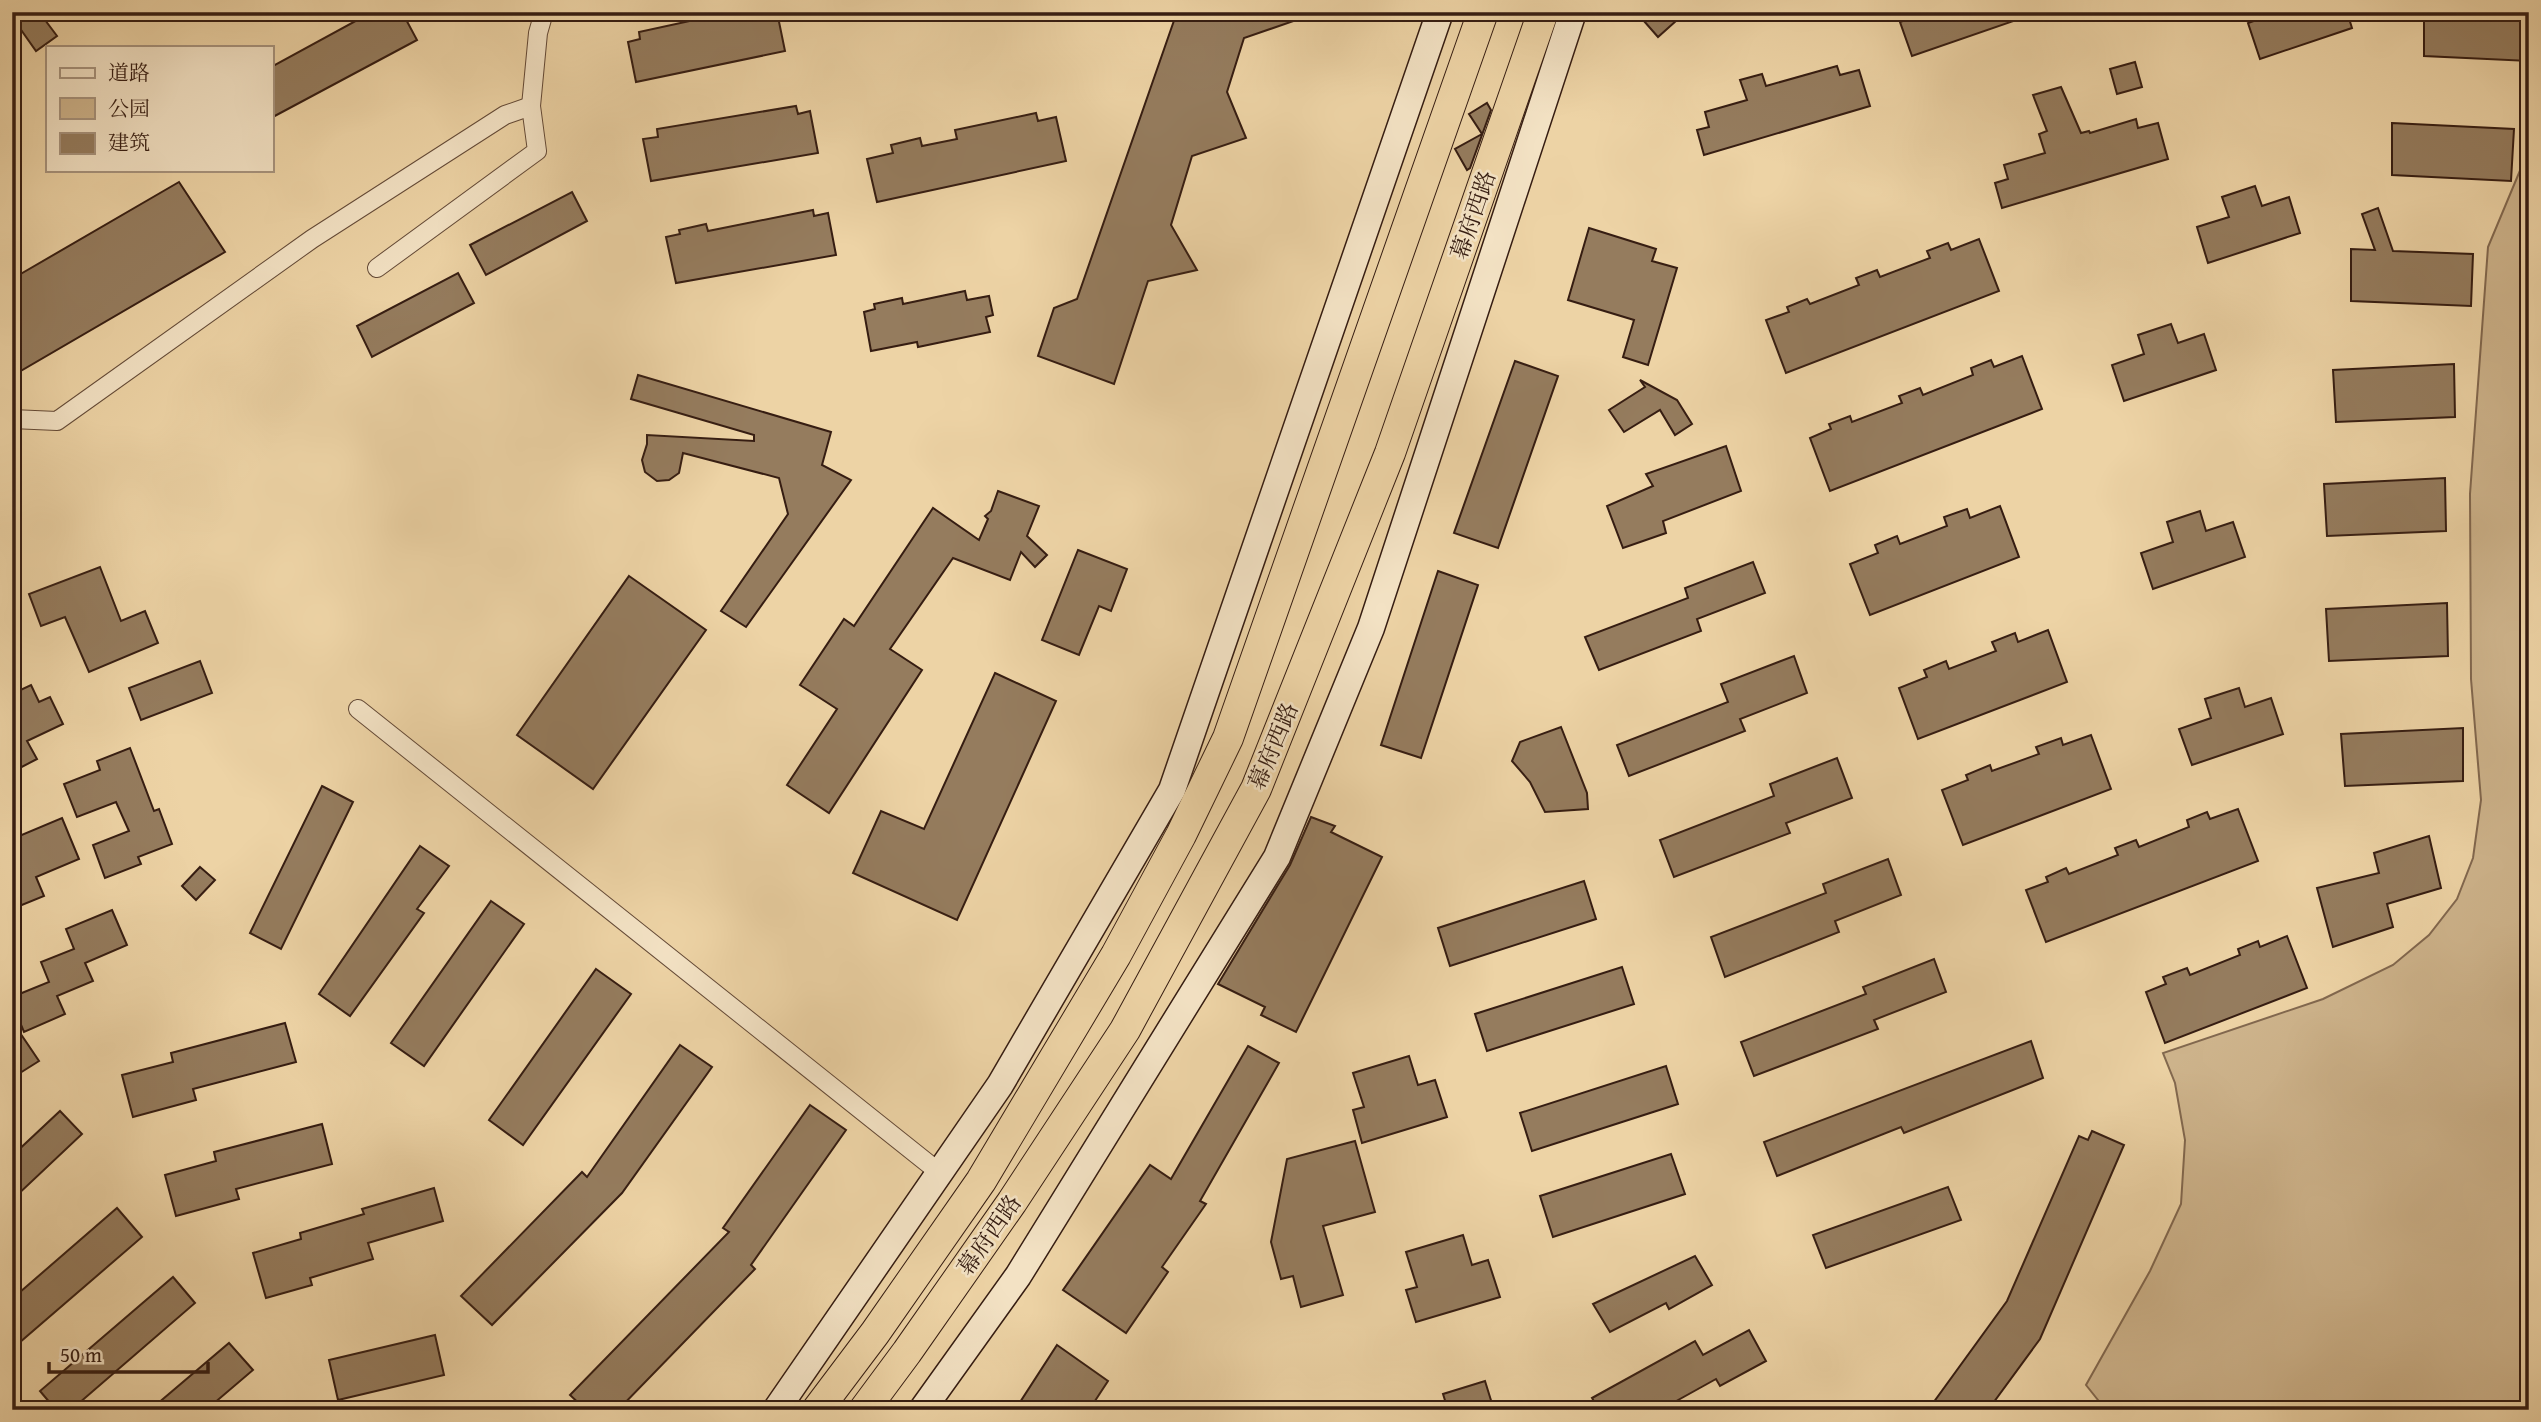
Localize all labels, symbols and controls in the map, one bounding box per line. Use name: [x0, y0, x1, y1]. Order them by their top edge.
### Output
legend: [46, 46, 273, 172]
text: 道路: [108, 57, 150, 88]
text: 公园: [108, 93, 150, 124]
text: 建筑: [108, 127, 150, 158]
street label: 幕府西路: [1442, 166, 1503, 264]
street label: 幕府西路: [1239, 697, 1306, 795]
street label: 幕府西路: [949, 1188, 1028, 1282]
scale bar: [49, 1331, 208, 1375]
text: 50 m: [60, 1339, 102, 1370]

